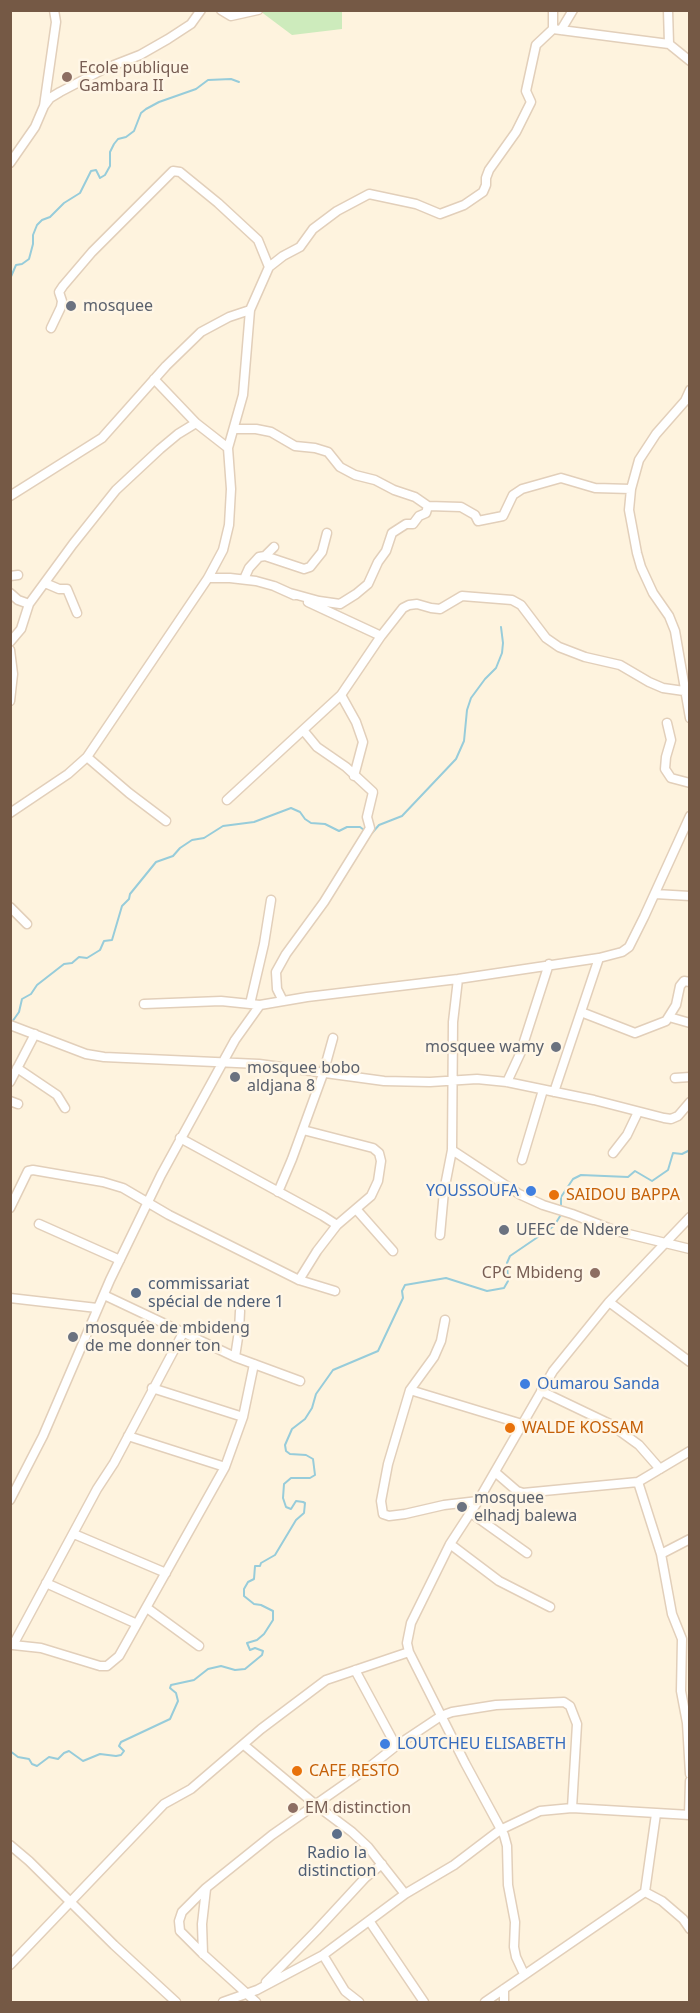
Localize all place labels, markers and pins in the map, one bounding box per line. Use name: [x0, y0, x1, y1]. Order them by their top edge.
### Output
place label: Ecole publique Gambara II: [79, 58, 189, 96]
marker: Ecole publique Gambara II: [60, 70, 74, 84]
place label: mosquee: [83, 296, 153, 316]
marker: mosquee: [64, 299, 78, 313]
place label: mosquee wamy: [425, 1037, 544, 1057]
marker: mosquee wamy: [549, 1040, 563, 1054]
place label: mosquee bobo aldjana 8: [247, 1058, 360, 1096]
marker: mosquee bobo aldjana 8: [228, 1070, 242, 1084]
place label: YOUSSOUFA: [426, 1181, 519, 1201]
marker: YOUSSOUFA: [524, 1184, 538, 1198]
place label: SAIDOU BAPPA: [566, 1185, 680, 1205]
marker: SAIDOU BAPPA: [547, 1188, 561, 1202]
place label: UEEC de Ndere: [516, 1220, 629, 1240]
marker: UEEC de Ndere: [497, 1223, 511, 1237]
place label: CPC Mbideng: [482, 1263, 583, 1283]
marker: CPC Mbideng: [588, 1266, 602, 1280]
place label: commissariat spécial de ndere 1: [148, 1274, 284, 1312]
marker: commissariat spécial de ndere 1: [129, 1286, 143, 1300]
place label: mosquée de mbideng de me donner ton: [85, 1318, 250, 1356]
marker: mosquée de mbideng de me donner ton: [66, 1330, 80, 1344]
place label: Oumarou Sanda: [537, 1374, 660, 1394]
marker: Oumarou Sanda: [518, 1377, 532, 1391]
place label: WALDE KOSSAM: [522, 1418, 644, 1438]
marker: WALDE KOSSAM: [503, 1421, 517, 1435]
place label: mosquee elhadj balewa: [474, 1488, 577, 1526]
marker: mosquee elhadj balewa: [455, 1500, 469, 1514]
place label: LOUTCHEU ELISABETH: [397, 1734, 566, 1754]
marker: LOUTCHEU ELISABETH: [378, 1737, 392, 1751]
place label: CAFE RESTO: [309, 1761, 399, 1781]
marker: CAFE RESTO: [290, 1764, 304, 1778]
place label: EM distinction: [305, 1798, 411, 1818]
marker: EM distinction: [286, 1801, 300, 1815]
marker: Radio la distinction: [330, 1827, 344, 1841]
place label: Radio la distinction: [298, 1843, 376, 1881]

